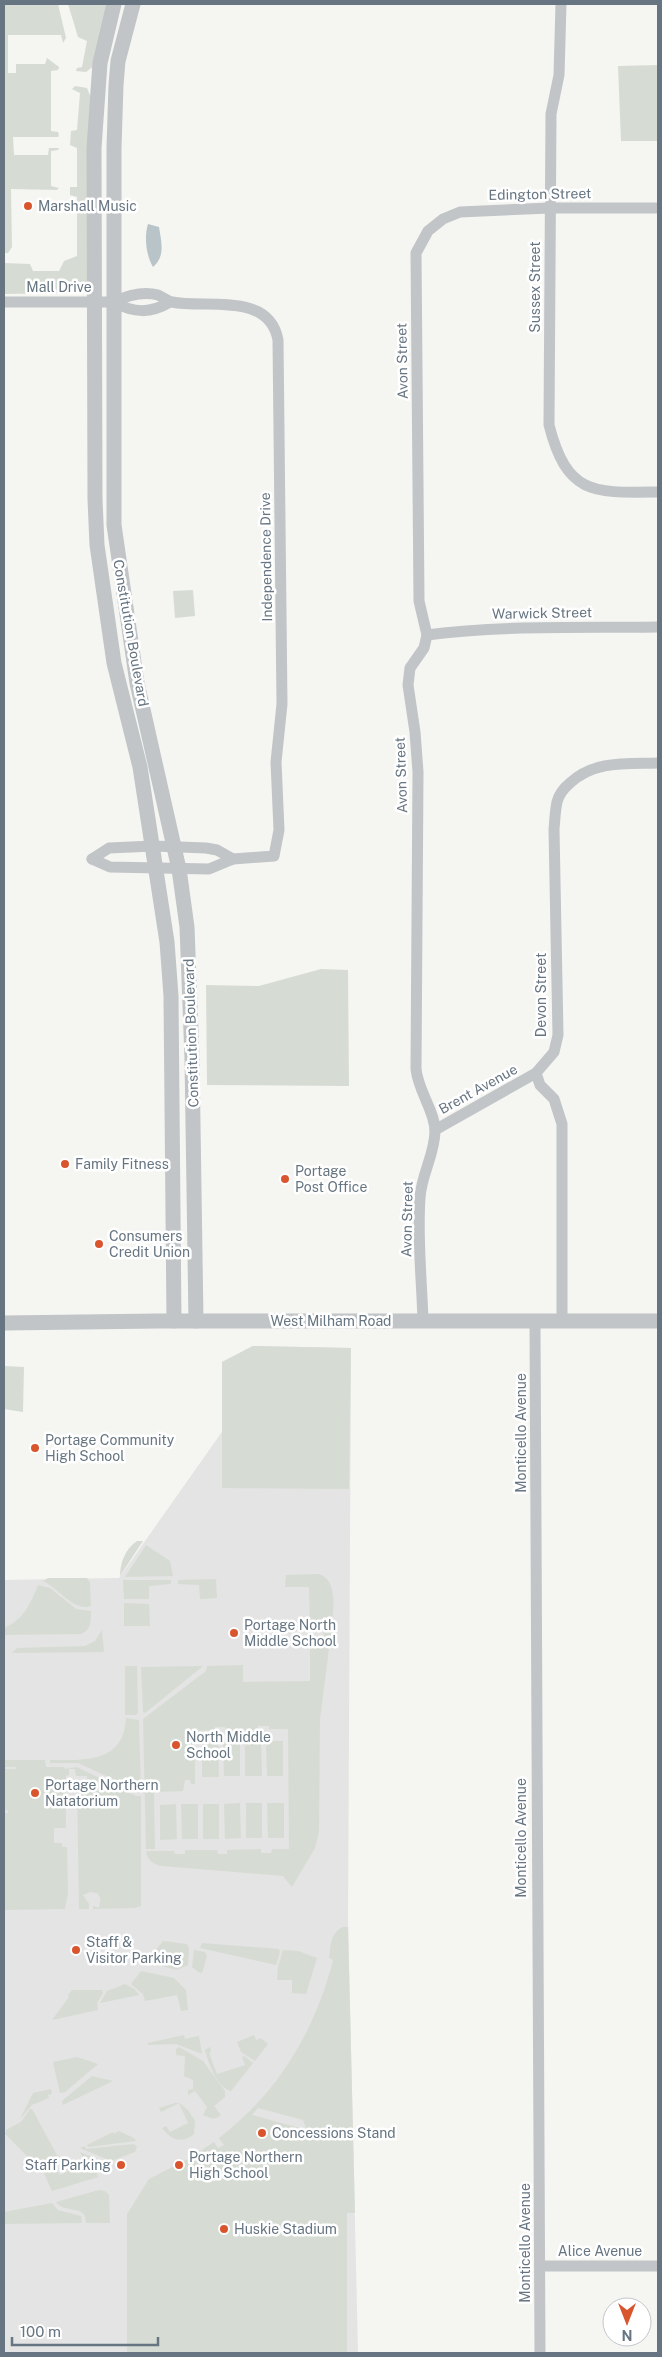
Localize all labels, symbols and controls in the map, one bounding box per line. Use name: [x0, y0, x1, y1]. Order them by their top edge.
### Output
street label: Edington Street: [488, 185, 592, 203]
place label: Marshall Music: [38, 198, 137, 214]
marker: Marshall Music: [22, 200, 34, 212]
street label: Sussex Street: [527, 241, 543, 333]
street label: Mall Drive: [26, 279, 92, 295]
street label: Avon Street: [393, 323, 411, 399]
street label: Independence Drive: [257, 492, 275, 622]
street label: Constitution Boulevard: [110, 558, 152, 708]
street label: Warwick Street: [492, 604, 592, 622]
street label: Avon Street: [392, 737, 410, 813]
street label: Devon Street: [533, 953, 549, 1037]
street label: Constitution Boulevard: [180, 958, 202, 1108]
street label: Brent Avenue: [436, 1061, 520, 1117]
place label: Family Fitness: [75, 1156, 169, 1172]
marker: Family Fitness: [59, 1158, 71, 1170]
place label: Portage Post Office: [295, 1163, 367, 1195]
marker: Portage Post Office: [279, 1173, 291, 1185]
street label: Avon Street: [398, 1181, 416, 1257]
place label: Consumers Credit Union: [109, 1228, 190, 1260]
marker: Consumers Credit Union: [93, 1238, 105, 1250]
street label: West Milham Road: [271, 1313, 391, 1329]
street label: Monticello Avenue: [513, 1373, 529, 1493]
place label: Portage Community High School: [45, 1432, 175, 1464]
marker: Portage Community High School: [29, 1442, 41, 1454]
place label: Portage North Middle School: [244, 1617, 337, 1649]
marker: Portage North Middle School: [228, 1627, 240, 1639]
place label: North Middle School: [186, 1729, 271, 1761]
marker: North Middle School: [170, 1739, 182, 1751]
place label: Portage Northern Natatorium: [45, 1777, 159, 1809]
street label: Monticello Avenue: [513, 1778, 529, 1898]
marker: Portage Northern Natatorium: [29, 1787, 41, 1799]
place label: Staff & Visitor Parking: [86, 1934, 182, 1966]
marker: Staff & Visitor Parking: [70, 1944, 82, 1956]
place label: Concessions Stand: [272, 2125, 396, 2141]
marker: Concessions Stand: [256, 2127, 268, 2139]
place label: Portage Northern High School: [189, 2149, 303, 2181]
place label: Staff Parking: [25, 2157, 111, 2173]
marker: Staff Parking: [115, 2159, 127, 2171]
marker: Portage Northern High School: [173, 2159, 185, 2171]
street label: Monticello Avenue: [517, 2183, 533, 2303]
place label: Huskie Stadium: [234, 2221, 337, 2237]
marker: Huskie Stadium: [218, 2223, 230, 2235]
street label: Alice Avenue: [558, 2243, 642, 2259]
north arrow: [602, 2297, 652, 2347]
scale bar: [12, 2314, 159, 2346]
text: 100 m: [20, 2323, 61, 2340]
text: N: [622, 2327, 632, 2343]

